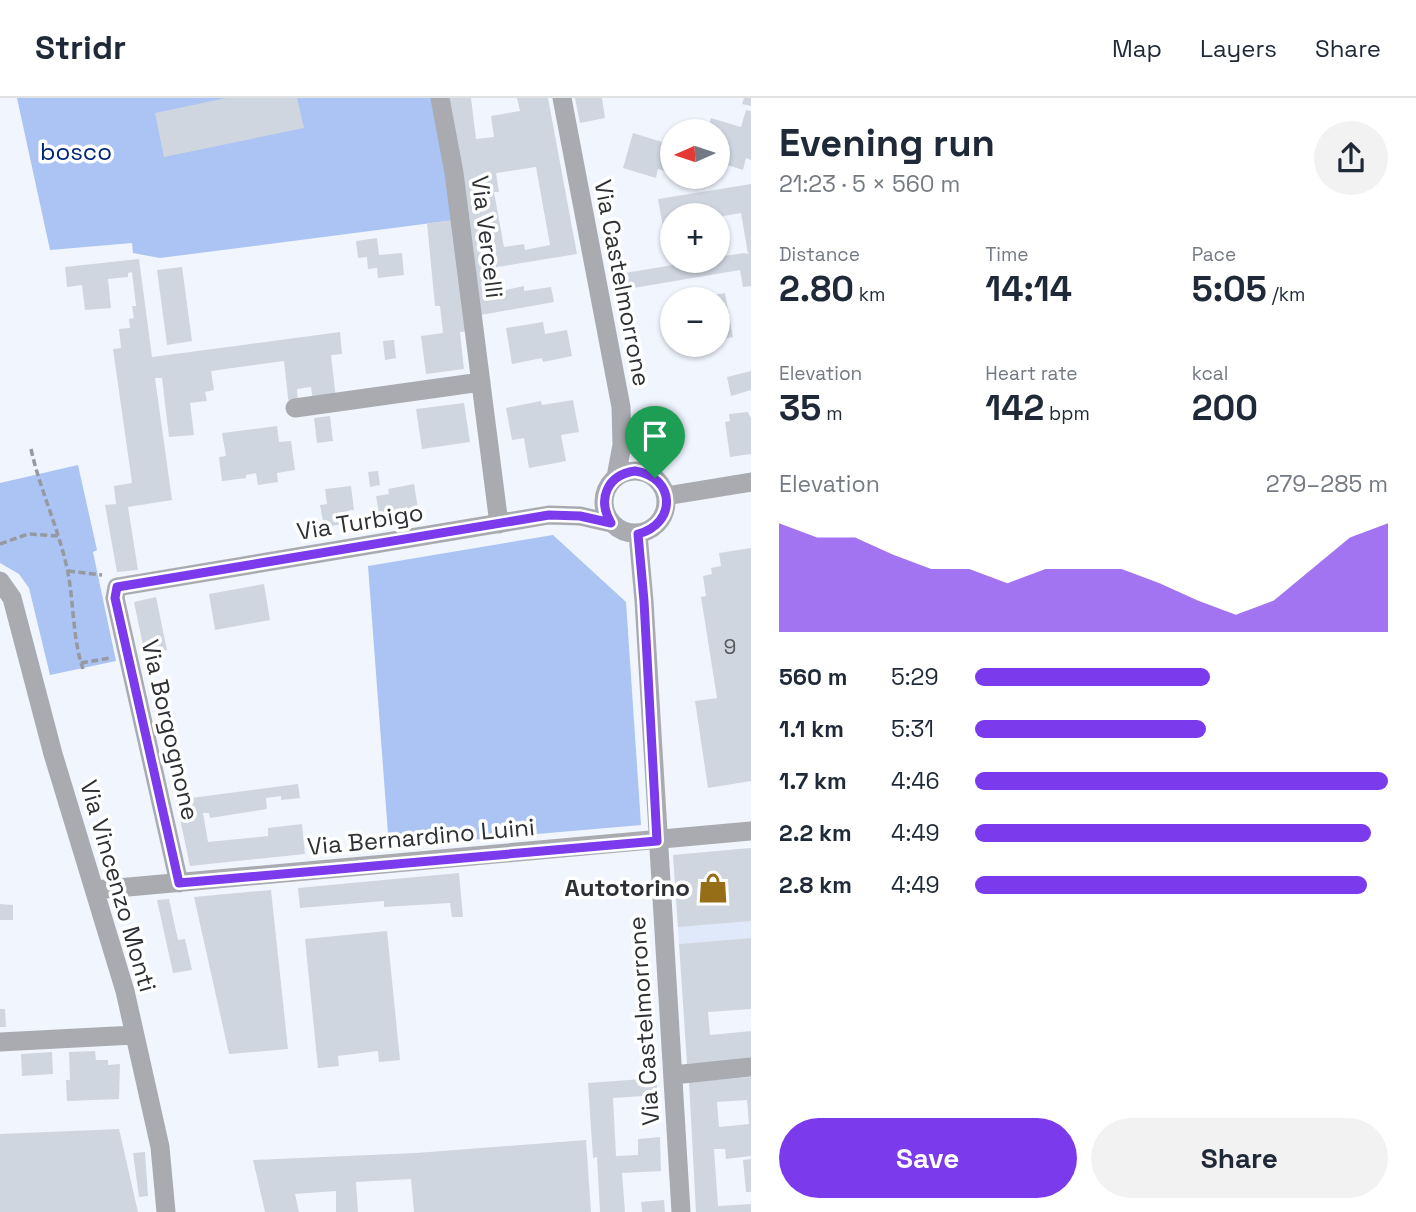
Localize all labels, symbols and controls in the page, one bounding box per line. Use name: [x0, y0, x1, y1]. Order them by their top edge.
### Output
text: Stridr: [35, 27, 126, 69]
text: Map: [1112, 33, 1162, 64]
text: Layers: [1200, 33, 1277, 64]
text: Share: [1315, 33, 1381, 64]
north arrow: [660, 119, 730, 189]
map controls: [660, 119, 730, 357]
text: Evening run: [779, 119, 995, 167]
button: share: [1314, 121, 1388, 195]
park label: bosco: [40, 136, 112, 167]
text: 21:23 · 5 × 560 m: [779, 169, 960, 199]
street label: Via Vercelli: [465, 174, 510, 300]
street label: Via Castelmorrone: [587, 177, 658, 389]
button: +: [660, 203, 730, 273]
text: Distance: [779, 242, 860, 267]
text: Time: [985, 242, 1029, 267]
text: Pace: [1192, 242, 1236, 267]
text: 2.80: [779, 267, 854, 311]
text: 14:14: [985, 267, 1072, 311]
text: 5:05: [1192, 267, 1267, 311]
text: km: [854, 282, 885, 307]
text: /km: [1267, 282, 1305, 307]
button: −: [660, 287, 730, 357]
text: Elevation: [779, 361, 862, 386]
text: Heart rate: [985, 361, 1078, 386]
text: kcal: [1192, 361, 1228, 386]
text: 35: [779, 386, 821, 430]
text: 142: [985, 386, 1044, 430]
text: 200: [1192, 386, 1258, 430]
text: m: [821, 401, 843, 426]
text: bpm: [1044, 401, 1090, 426]
pin: [625, 406, 685, 478]
icon: arrive: [636, 417, 674, 455]
text: Elevation: [779, 469, 880, 499]
text: 279–285 m: [1266, 469, 1388, 499]
street label: Via Turbigo: [294, 496, 425, 547]
house number: 9: [724, 633, 736, 660]
street label: Via Borgognone: [135, 637, 206, 823]
text: 560 m: [779, 662, 847, 692]
text: 5:29: [891, 662, 938, 692]
text: 1.1 km: [779, 714, 844, 744]
text: 5:31: [891, 714, 934, 744]
text: 1.7 km: [779, 766, 847, 796]
text: 4:46: [891, 766, 940, 796]
street label: Via Vincenzo Monti: [73, 776, 164, 995]
street label: Via Bernardino Luini: [306, 811, 536, 862]
text: 2.2 km: [779, 818, 852, 848]
text: 4:49: [891, 818, 940, 848]
text: 2.8 km: [779, 870, 852, 900]
text: 4:49: [891, 870, 940, 900]
shop icon: Autotorino: [696, 871, 730, 905]
place label: Autotorino: [565, 872, 690, 903]
street label: Via Castelmorrone: [621, 915, 666, 1127]
button: Save: [779, 1118, 1077, 1198]
button: Share: [1091, 1118, 1388, 1198]

